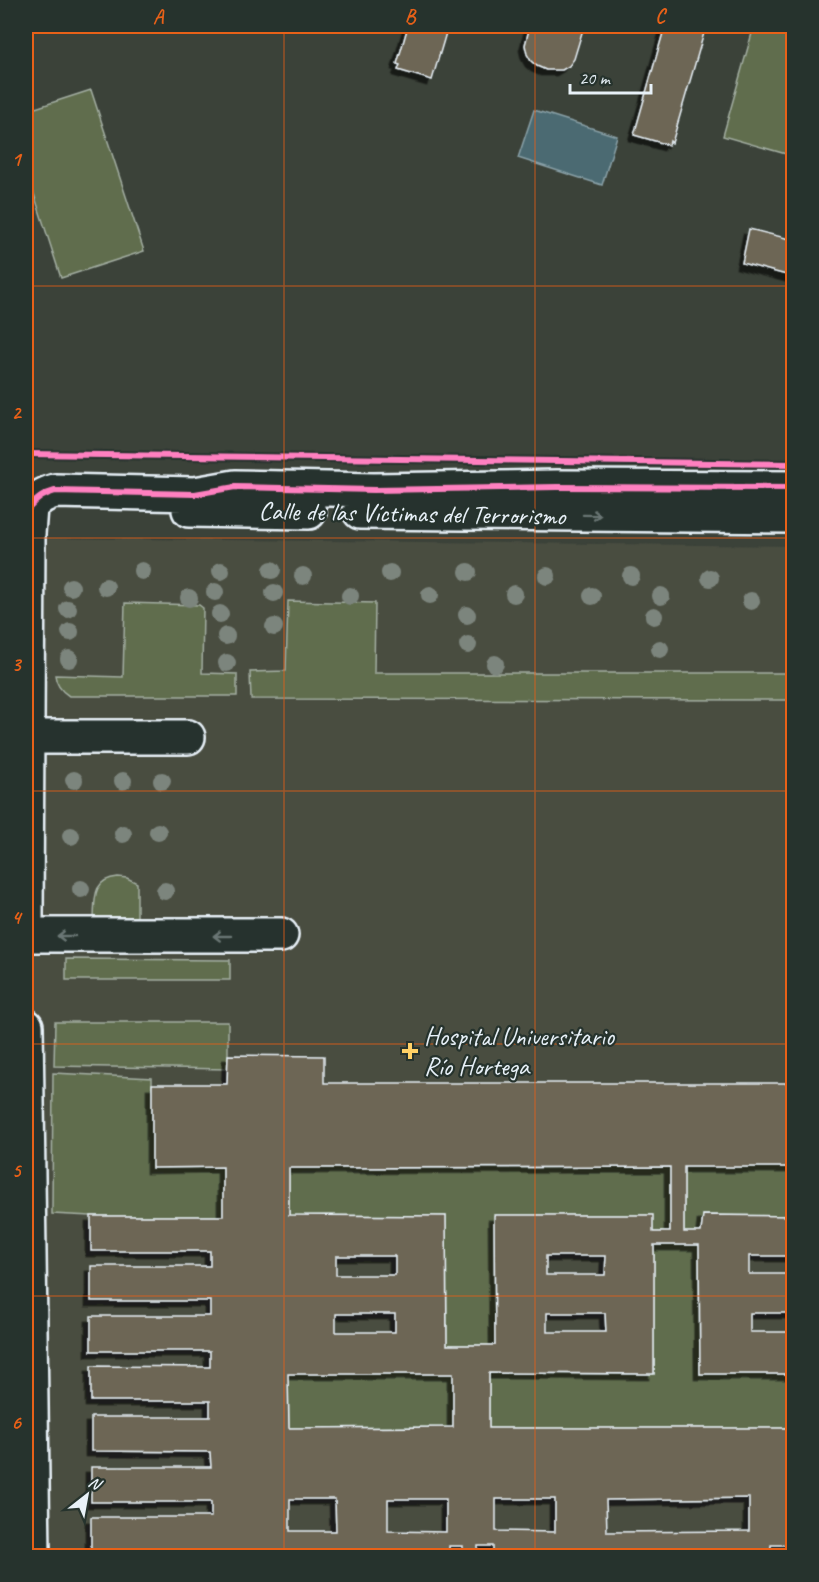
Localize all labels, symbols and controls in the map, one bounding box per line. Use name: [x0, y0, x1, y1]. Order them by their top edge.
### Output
text: A: [153, 4, 165, 29]
text: B: [405, 4, 417, 29]
text: C: [655, 4, 667, 29]
scale bar: [570, 57, 651, 95]
text: 20 m: [579, 67, 612, 89]
text: 1: [12, 147, 23, 172]
text: 2: [12, 400, 23, 425]
street label: Calle de las Víctimas del Terrorismo: [258, 494, 568, 533]
one-way arrow: [582, 509, 602, 521]
text: 3: [12, 652, 23, 677]
text: 4: [12, 905, 24, 930]
one-way arrow: [56, 930, 76, 942]
one-way arrow: [213, 930, 233, 941]
place label: Hospital Universitario Río Hortega: [424, 1020, 616, 1083]
marker: Hospital Universitario Río Hortega: [401, 1042, 419, 1060]
text: 5: [12, 1158, 23, 1183]
text: 6: [11, 1410, 22, 1435]
north arrow: [57, 1465, 117, 1525]
text: N: [85, 1472, 106, 1496]

